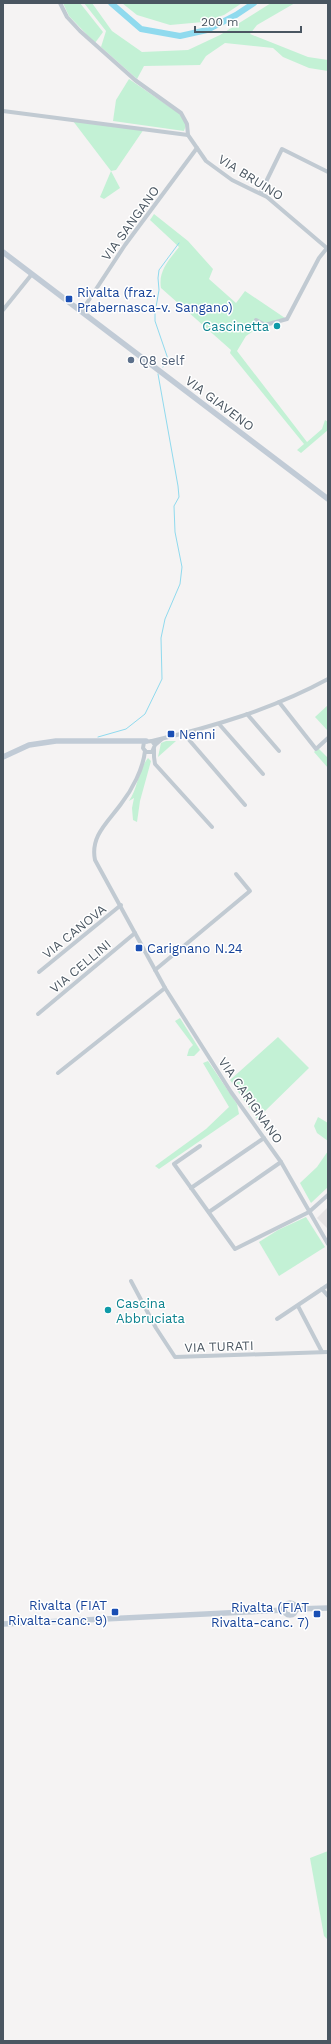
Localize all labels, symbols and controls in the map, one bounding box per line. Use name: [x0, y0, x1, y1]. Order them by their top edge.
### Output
scale bar: [195, 8, 301, 34]
text: 200 m: [201, 15, 238, 29]
street label: VIA BRUINO: [215, 151, 286, 203]
street label: VIA SANGANO: [98, 183, 162, 263]
place label: Rivalta (fraz. Prabernasca-v. Sangano): [77, 285, 233, 315]
marker: Rivalta (fraz. Prabernasca-v. Sangano): [64, 294, 74, 304]
place label: Cascinetta: [202, 319, 270, 334]
marker: Cascinetta: [272, 321, 282, 331]
place label: Q8 self: [139, 353, 185, 368]
marker: Q8 self: [126, 355, 136, 365]
street label: VIA GIAVENO: [183, 373, 257, 434]
place label: Nenni: [179, 727, 216, 742]
marker: Nenni: [166, 729, 176, 739]
street label: VIA CANOVA: [39, 901, 109, 962]
street label: VIA CELLINI: [47, 937, 114, 996]
place label: Carignano N.24: [147, 941, 243, 956]
marker: Carignano N.24: [134, 943, 144, 953]
street label: VIA CARIGNANO: [215, 1054, 286, 1146]
place label: Cascina Abbruciata: [116, 1296, 185, 1326]
marker: Cascina Abbruciata: [103, 1305, 113, 1315]
street label: VIA TURATI: [184, 1338, 254, 1355]
place label: Rivalta (FIAT Rivalta-canc. 9): [8, 1598, 107, 1628]
place label: Rivalta (FIAT Rivalta-canc. 7): [211, 1600, 309, 1630]
marker: Rivalta (FIAT Rivalta-canc. 9): [110, 1607, 120, 1617]
marker: Rivalta (FIAT Rivalta-canc. 7): [312, 1609, 322, 1619]

